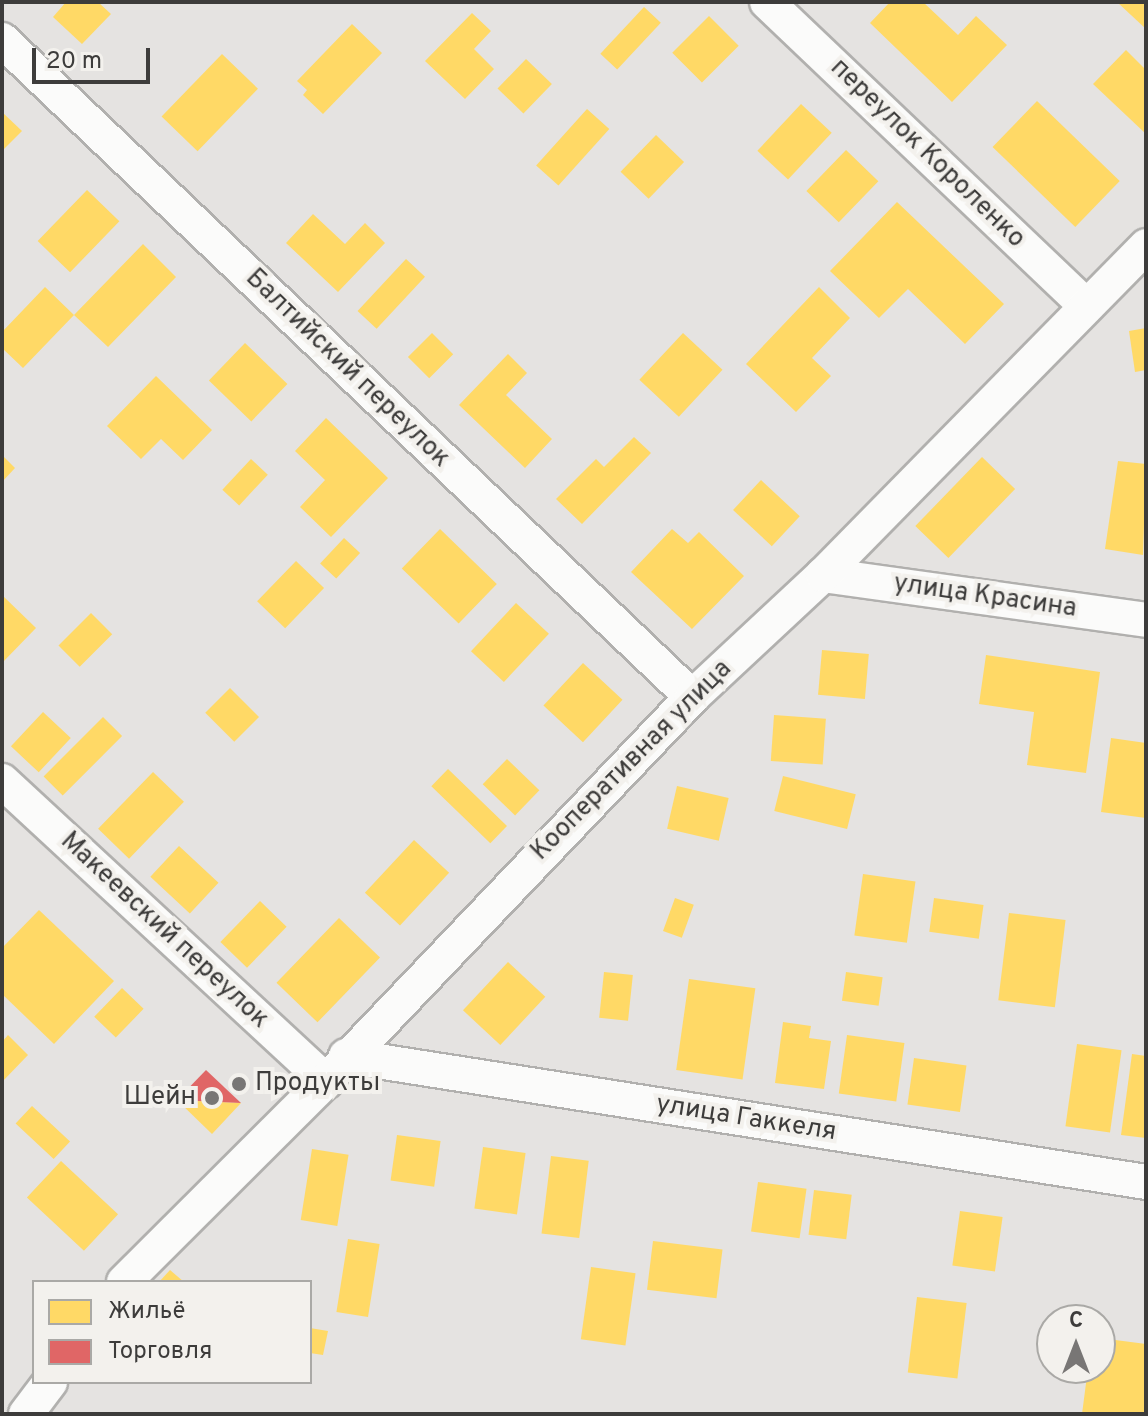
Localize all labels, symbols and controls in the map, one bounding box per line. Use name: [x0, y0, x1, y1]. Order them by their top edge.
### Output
scale bar: [36, 32, 154, 82]
text: 20 m: [46, 47, 102, 77]
street label: переулок Короленко: [823, 53, 1031, 255]
street label: Балтийский переулок: [238, 263, 456, 475]
street label: улица Красина: [891, 569, 1079, 625]
street label: Кооперативная улица: [525, 654, 739, 868]
street label: Макеевский переулок: [53, 826, 275, 1036]
place label: Продукты: [255, 1068, 380, 1100]
marker: Продукты: [230, 1075, 248, 1093]
place label: Шейн: [124, 1082, 196, 1114]
marker: Шейн: [203, 1089, 221, 1107]
street label: улица Гаккеля: [654, 1089, 838, 1149]
legend: [32, 1280, 312, 1384]
text: Жильё: [108, 1297, 185, 1327]
north arrow: [1036, 1304, 1116, 1384]
text: С: [1069, 1308, 1083, 1335]
text: Торговля: [108, 1337, 212, 1367]

